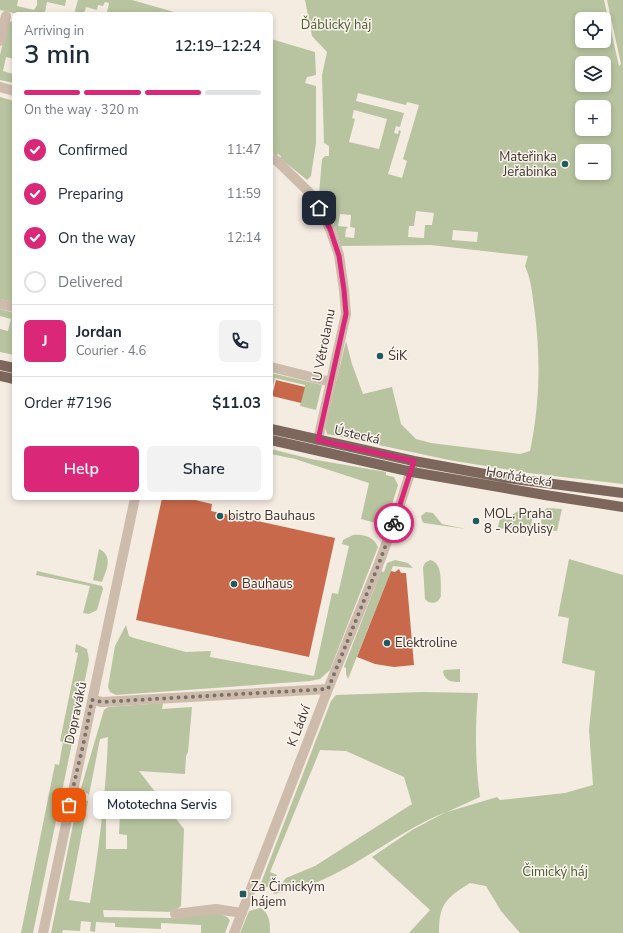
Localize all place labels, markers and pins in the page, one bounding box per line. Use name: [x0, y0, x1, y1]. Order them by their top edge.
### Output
place label: Mateřinka Jeřabinka: [499, 148, 557, 181]
marker: Mateřinka Jeřabinka: [560, 159, 570, 169]
pin: [302, 191, 336, 225]
place label: ŚiK: [388, 346, 408, 365]
marker: ŚiK: [375, 351, 385, 361]
place label: MOL, Praha 8 - Kobylisy: [484, 505, 553, 538]
place label: bistro Bauhaus: [228, 507, 315, 525]
marker: bistro Bauhaus: [215, 511, 225, 521]
marker: MOL, Praha 8 - Kobylisy: [471, 516, 481, 526]
place label: Bauhaus: [242, 575, 293, 593]
marker: Bauhaus: [229, 579, 239, 589]
place label: Elektroline: [395, 634, 457, 652]
marker: Elektroline: [382, 638, 392, 648]
pin: [52, 788, 86, 822]
callout: Mototechna Servis: [93, 791, 231, 819]
place label: Za Čimickým hájem: [251, 877, 325, 911]
marker: Za Čimickým hájem: [238, 889, 248, 899]

